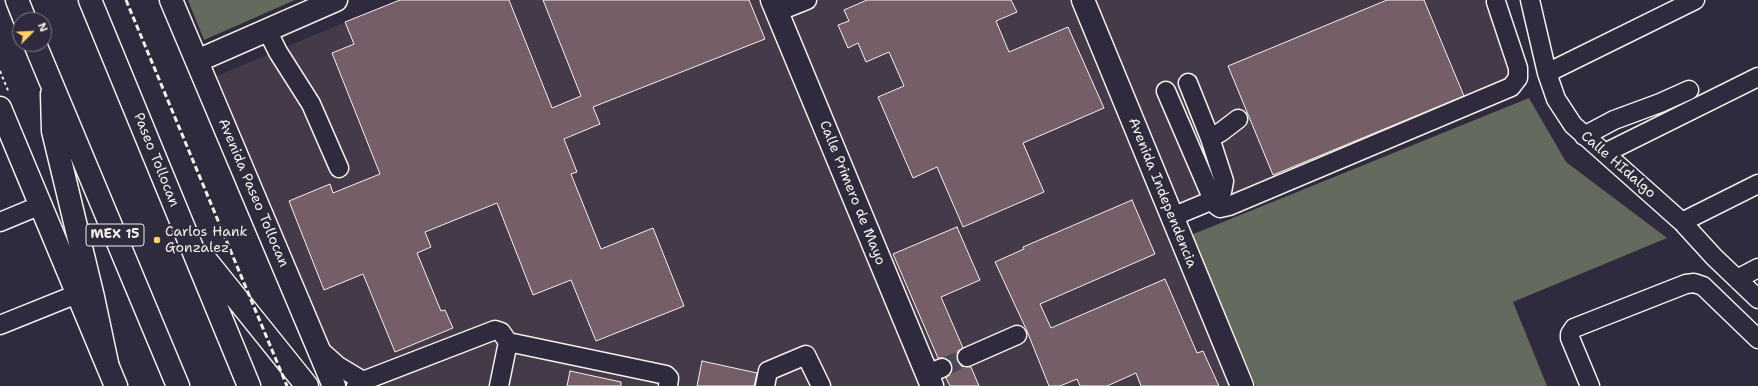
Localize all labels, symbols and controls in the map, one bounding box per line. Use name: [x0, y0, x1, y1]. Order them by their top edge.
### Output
north arrow: [12, 12, 52, 52]
text: N: [34, 20, 51, 34]
street label: Paseo Tollocan: [129, 111, 183, 209]
street label: Avenida Independencia: [1124, 115, 1200, 271]
street label: Avenida Paseo Tollocan: [214, 116, 292, 270]
street label: Calle Primero de Mayo: [815, 118, 889, 268]
street label: Calle HIdalgo: [1577, 128, 1659, 202]
road number: MEX 15: [86, 224, 144, 246]
place label: Carlos Hank Gonzalez: [165, 224, 248, 256]
marker: Carlos Hank Gonzalez: [152, 235, 162, 245]

